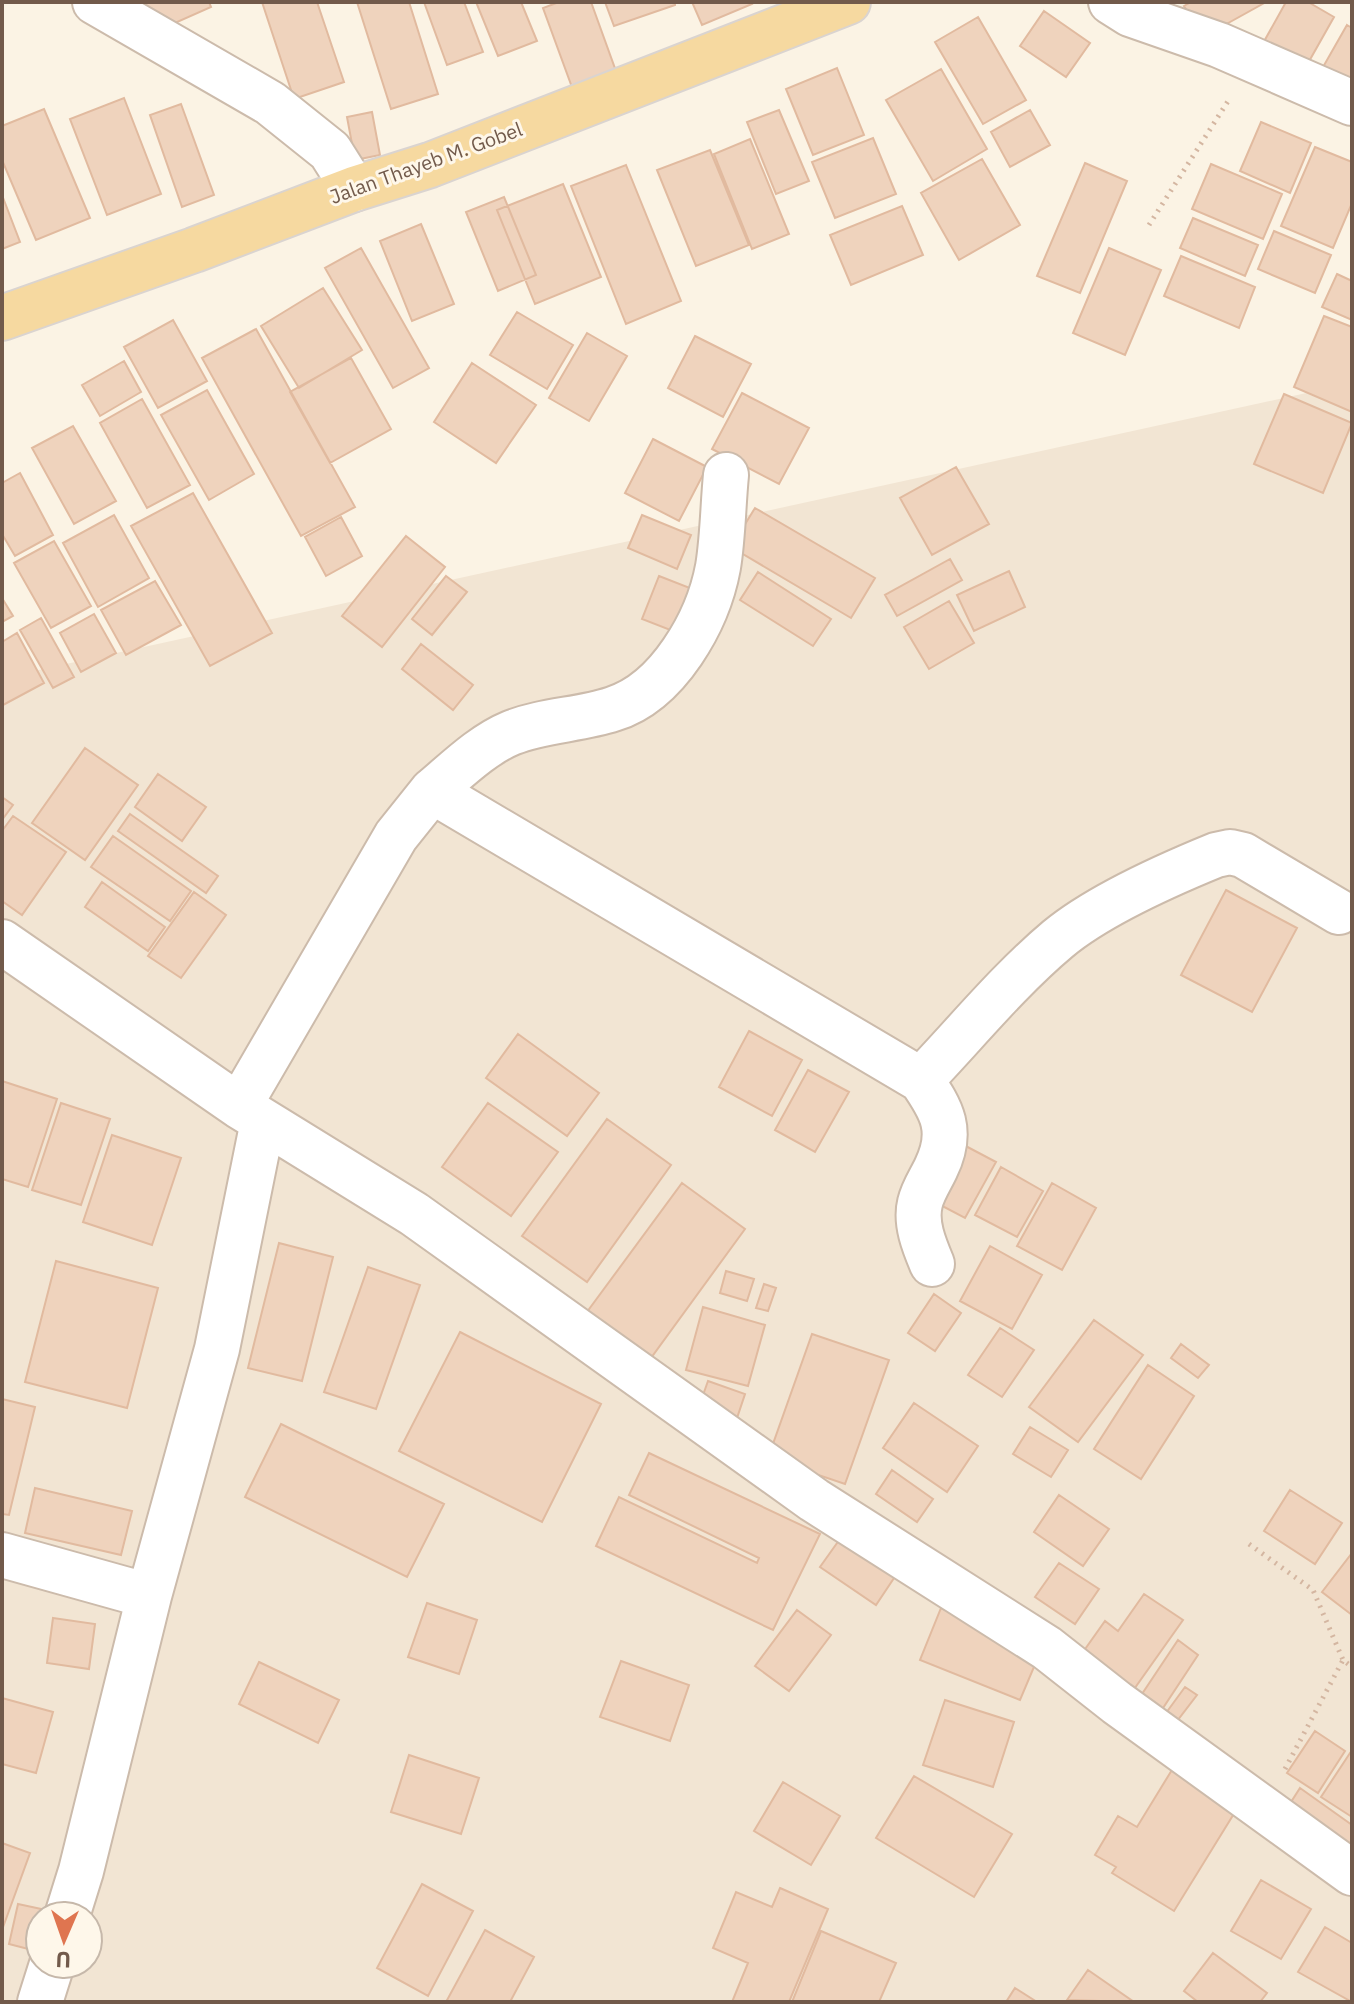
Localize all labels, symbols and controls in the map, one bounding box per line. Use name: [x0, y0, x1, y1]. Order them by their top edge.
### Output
street label: Jalan Thayeb M. Gobel: [326, 115, 526, 210]
north arrow: [24, 1900, 104, 1980]
text: U: [55, 1946, 71, 1975]

